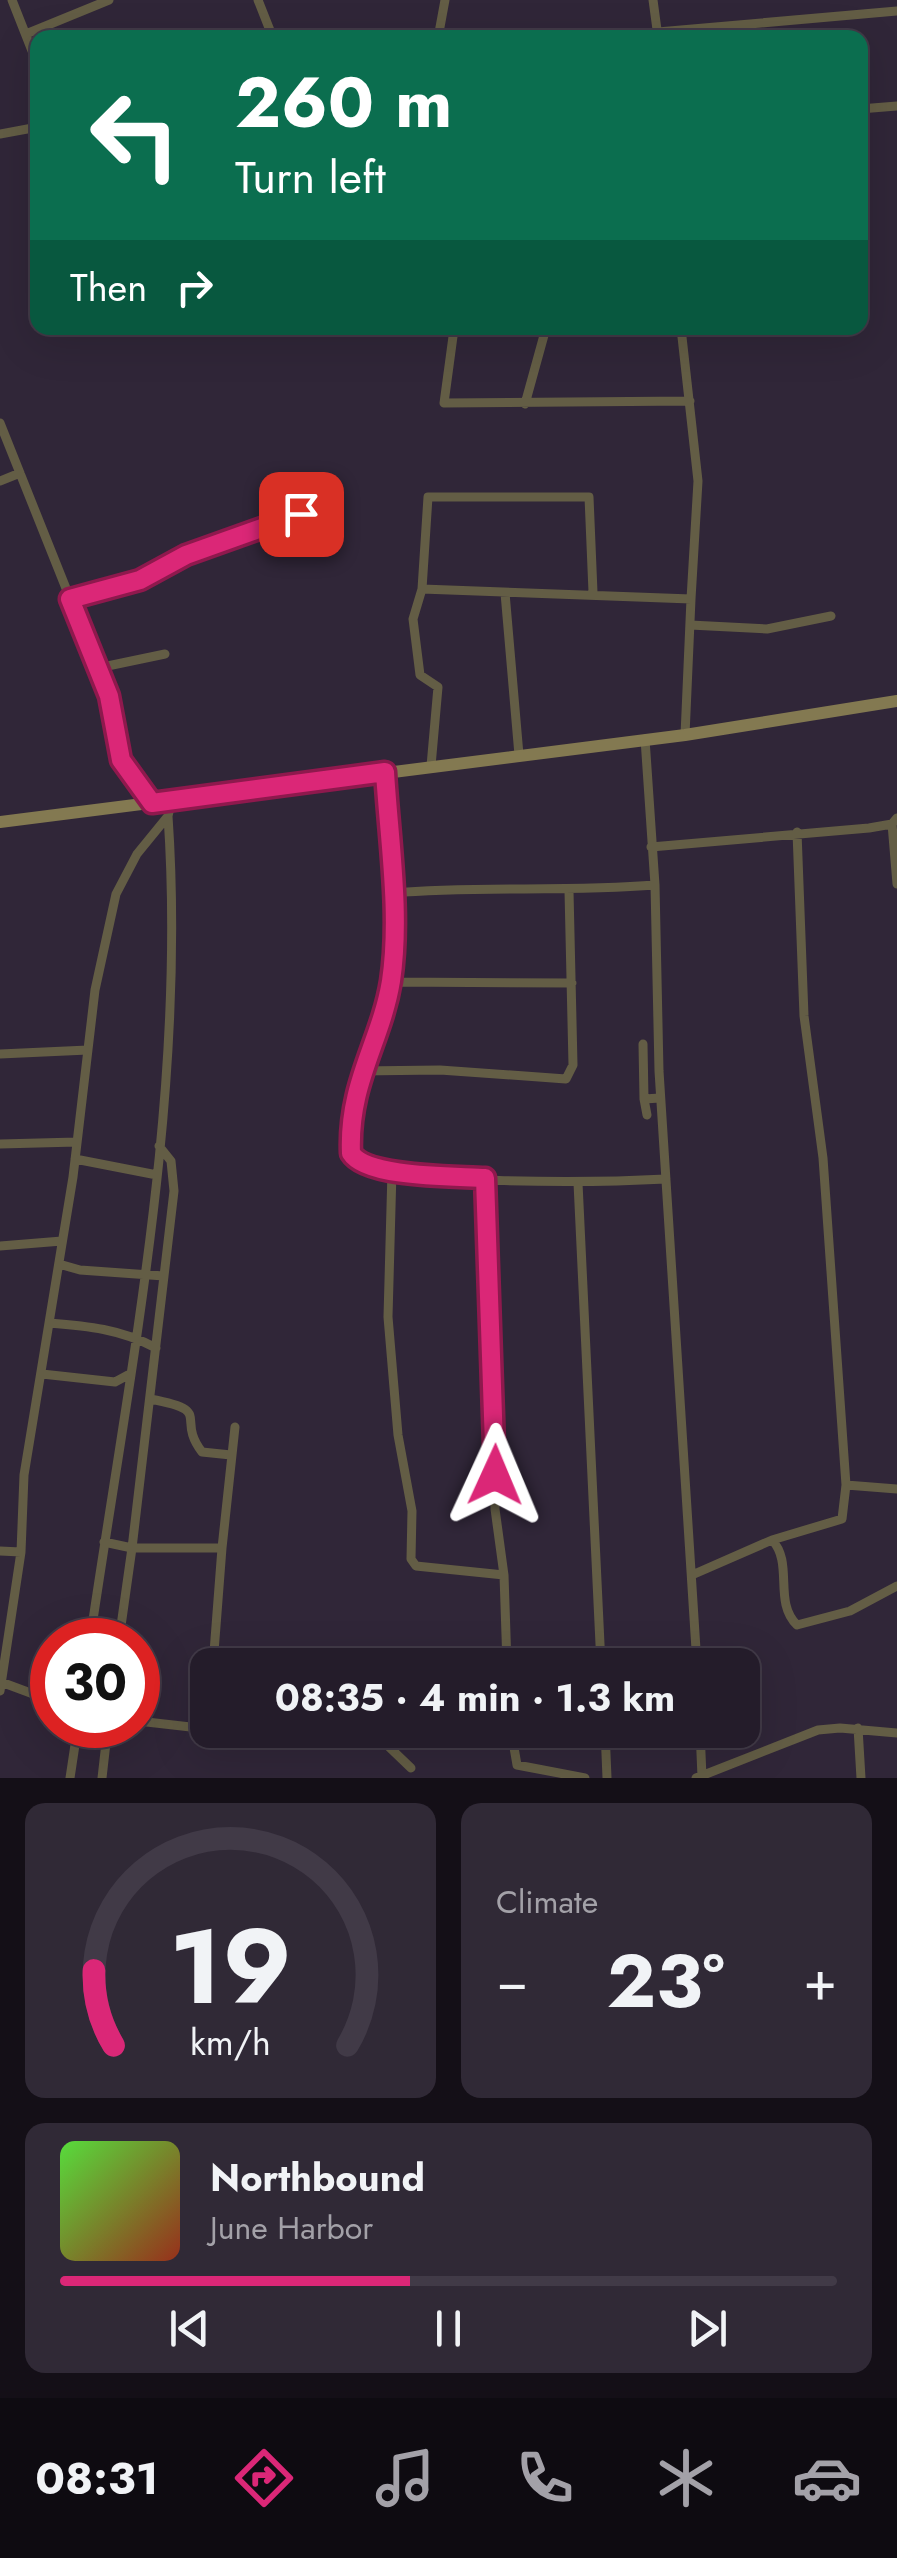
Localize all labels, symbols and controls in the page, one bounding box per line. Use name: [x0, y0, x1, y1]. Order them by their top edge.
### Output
text: 260 m: [235, 52, 453, 153]
icon: left: [70, 70, 200, 200]
text: Turn left: [235, 145, 386, 210]
text: Then: [70, 260, 147, 315]
icon: right: [167, 260, 222, 315]
pin: [259, 472, 344, 557]
icon: arrive: [274, 487, 329, 542]
position arrow: [443, 1423, 547, 1527]
speed limit sign: 30: [30, 1618, 160, 1748]
text: 08:35 · 4 min · 1.3 km: [275, 1670, 675, 1725]
text: Climate: [496, 1879, 598, 1925]
text: 19: [169, 1892, 292, 2042]
text: 23°: [607, 1927, 725, 2035]
text: −: [496, 1941, 528, 2021]
text: +: [803, 1941, 837, 2021]
text: km/h: [190, 2017, 271, 2068]
text: Northbound: [210, 2150, 425, 2205]
text: June Harbor: [210, 2205, 373, 2251]
icon: previous: [162, 2301, 217, 2356]
icon: pause: [421, 2301, 476, 2356]
icon: next: [680, 2301, 735, 2356]
icon: directions: [229, 2443, 299, 2513]
icon: music: [370, 2443, 440, 2513]
icon: phone: [510, 2443, 580, 2513]
icon: climate: [651, 2443, 721, 2513]
icon: car: [792, 2443, 862, 2513]
text: 08:31: [35, 2446, 159, 2511]

